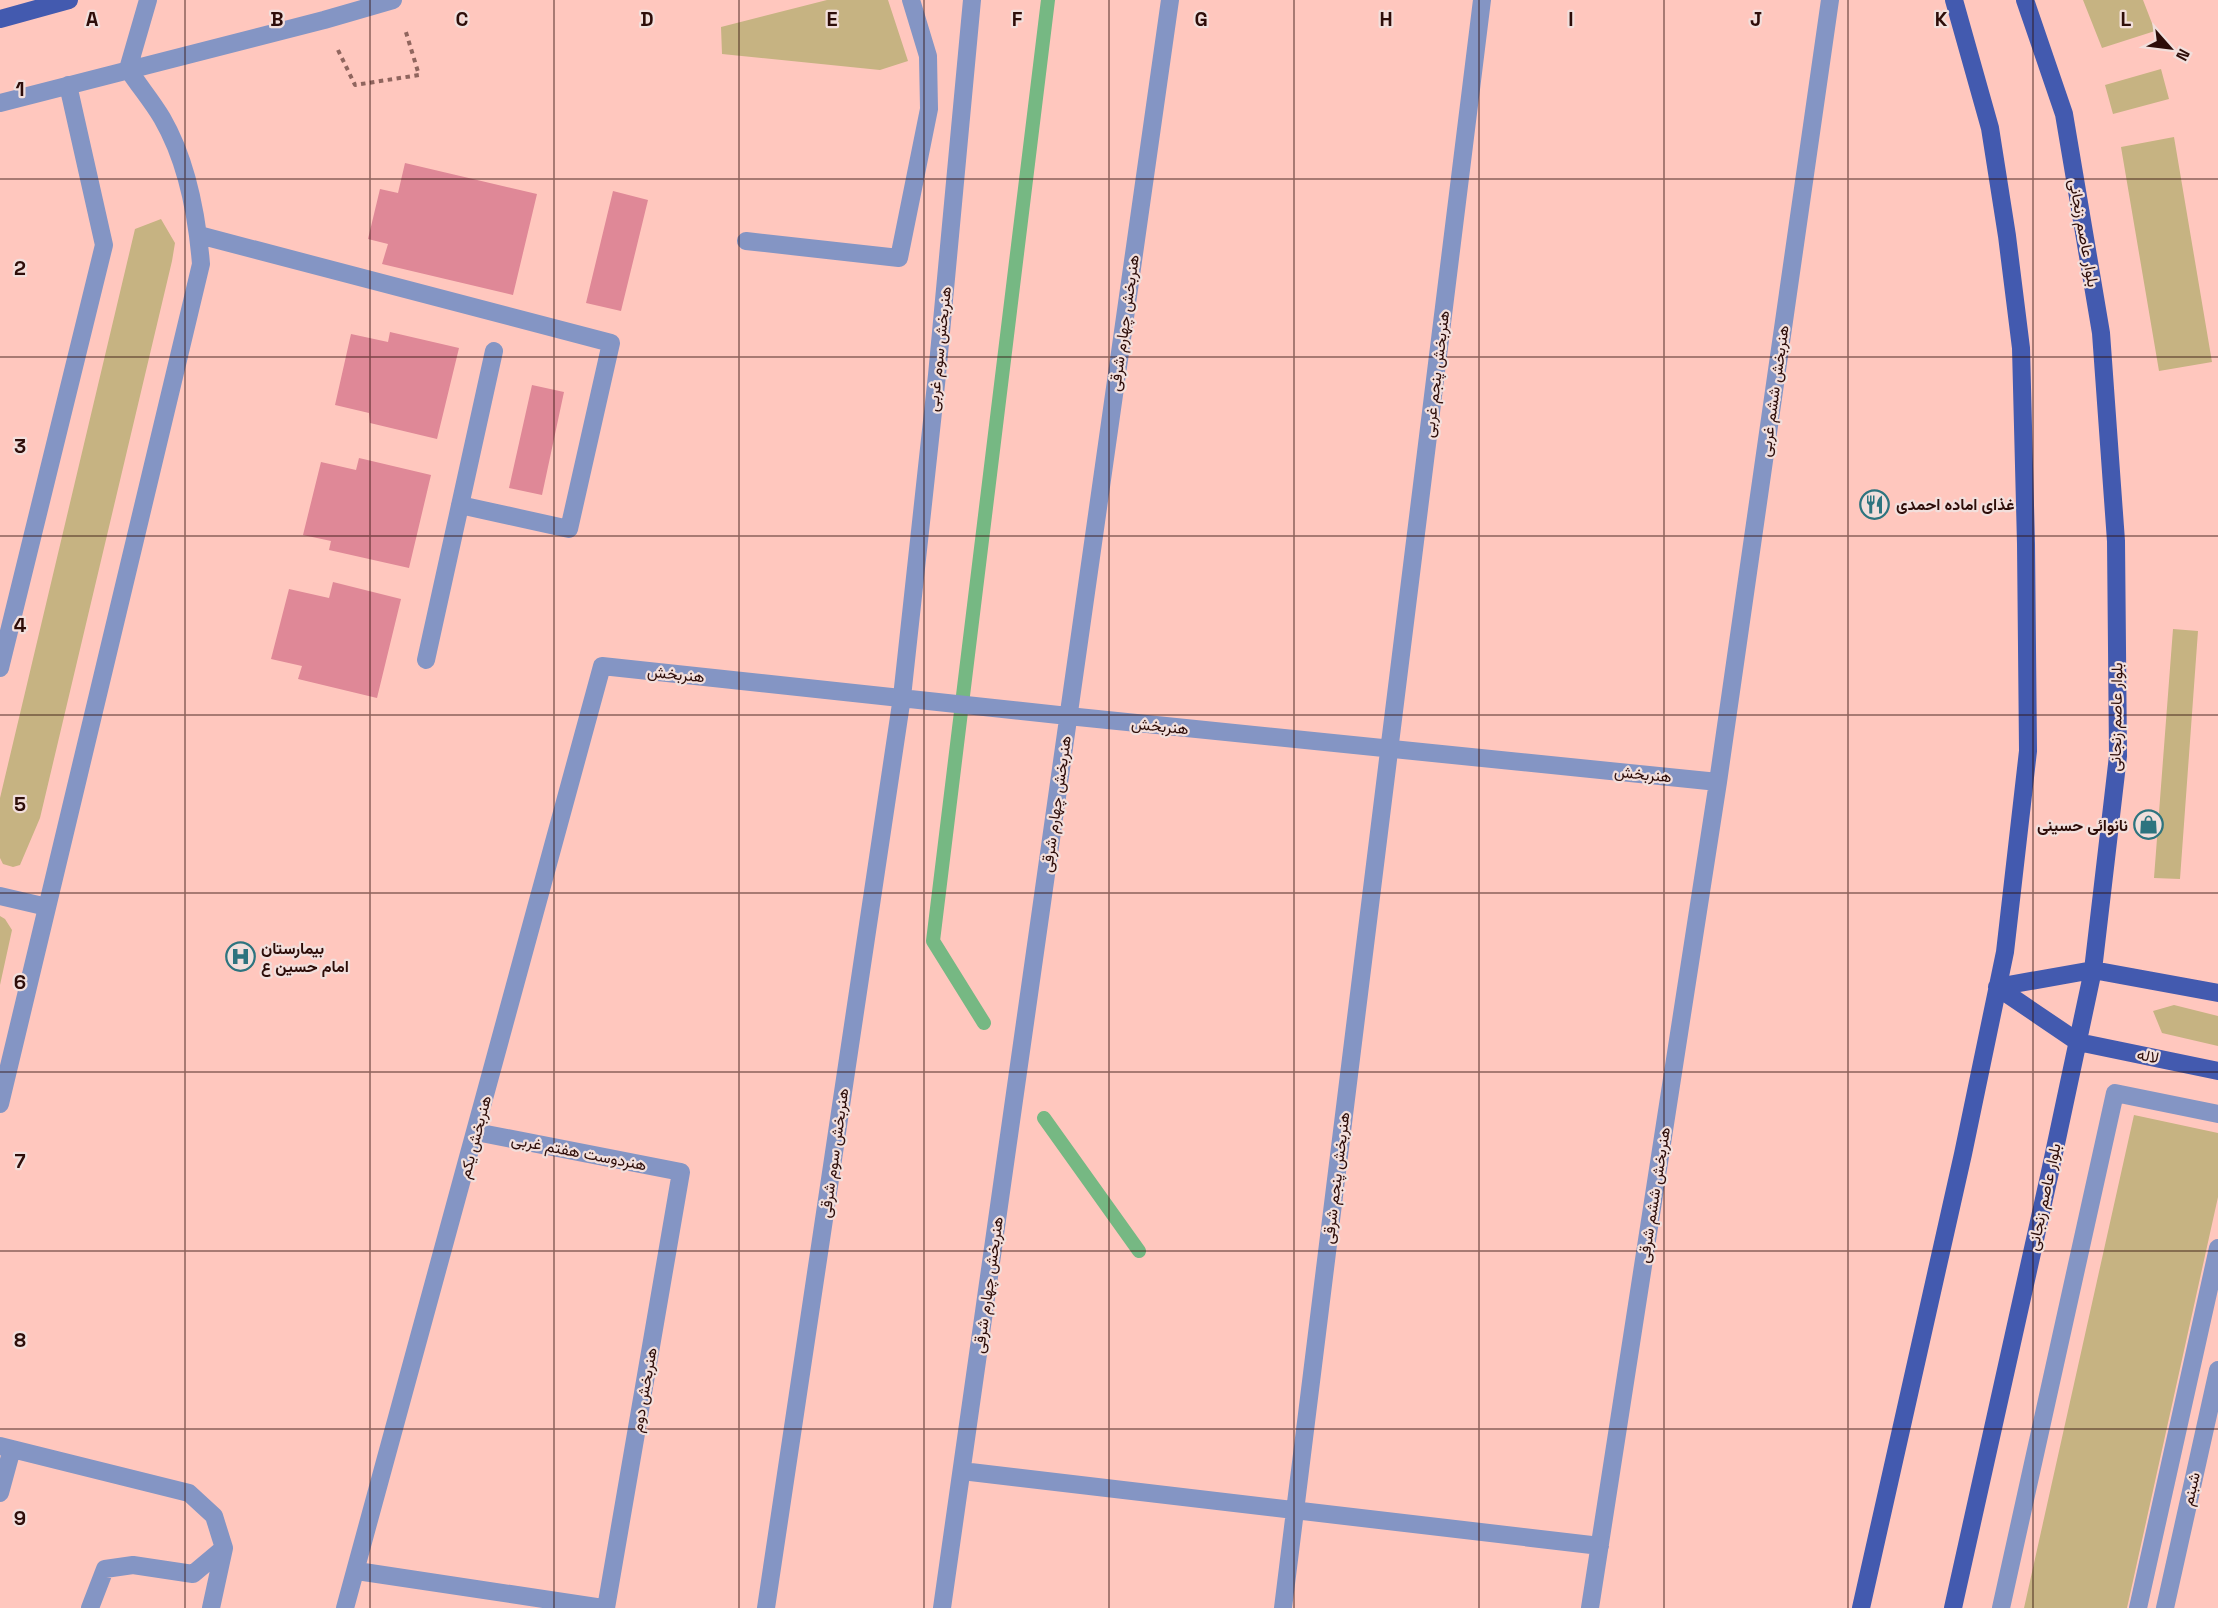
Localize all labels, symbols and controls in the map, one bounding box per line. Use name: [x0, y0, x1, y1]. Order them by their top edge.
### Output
text: A: [86, 6, 99, 32]
text: B: [270, 6, 284, 32]
text: C: [456, 6, 469, 32]
text: D: [640, 6, 654, 32]
text: E: [826, 6, 838, 32]
text: F: [1012, 6, 1023, 32]
text: G: [1194, 6, 1208, 32]
text: H: [1379, 6, 1393, 32]
text: I: [1568, 6, 1574, 32]
text: J: [1750, 6, 1762, 32]
text: K: [1935, 6, 1948, 32]
text: L: [2121, 6, 2132, 32]
north arrow: [2140, 18, 2200, 78]
text: N: [2171, 45, 2195, 64]
text: 1: [15, 76, 25, 102]
street label: بلوار عاصم زنجانی: [2064, 177, 2104, 289]
street label: هنربخش چهارم شرقی: [1104, 253, 1145, 393]
text: 2: [14, 255, 26, 281]
street label: هنربخش سوم غربی: [922, 285, 956, 413]
street label: هنربخش پنجم غربی: [1418, 309, 1455, 439]
street label: هنربخش ششم غربی: [1754, 324, 1794, 458]
text: 3: [14, 433, 26, 459]
restaurant icon: غذای اماده احمدی: [1859, 488, 1891, 520]
place label: غذای اماده احمدی: [1896, 494, 2014, 515]
text: 4: [14, 612, 27, 638]
street label: هنربخش: [646, 661, 706, 687]
street label: بلوار عاصم زنجانی: [2105, 662, 2127, 772]
street label: هنربخش: [1130, 713, 1190, 739]
street label: هنربخش چهارم شرقی: [1036, 734, 1077, 874]
street label: هنربخش: [1613, 761, 1673, 787]
text: 5: [14, 791, 26, 817]
shop icon: نانوائی حسینی: [2133, 809, 2165, 841]
place label: نانوائی حسینی: [2037, 815, 2128, 836]
place label: بیمارستان امام حسین ع: [261, 938, 349, 977]
hospital icon: بیمارستان امام حسین ع: [224, 941, 256, 973]
text: 6: [14, 969, 26, 995]
street label: لاله: [2135, 1043, 2161, 1069]
street label: هنربخش سوم شرقی: [815, 1087, 853, 1219]
street label: هنربخش یکم: [454, 1093, 496, 1181]
street label: هنربخش پنجم شرقی: [1317, 1111, 1356, 1245]
street label: هنربخش ششم شرقی: [1633, 1125, 1675, 1265]
street label: هنردوست هفتم غربی: [509, 1129, 649, 1175]
street label: بلوار عاصم زنجانی: [2022, 1141, 2066, 1253]
text: 7: [14, 1148, 26, 1174]
street label: هنربخش چهارم شرقی: [968, 1215, 1009, 1355]
text: 8: [14, 1327, 26, 1353]
street label: هنربخش دوم: [626, 1346, 662, 1434]
street label: شبنم: [2177, 1470, 2205, 1508]
text: 9: [14, 1505, 26, 1531]

